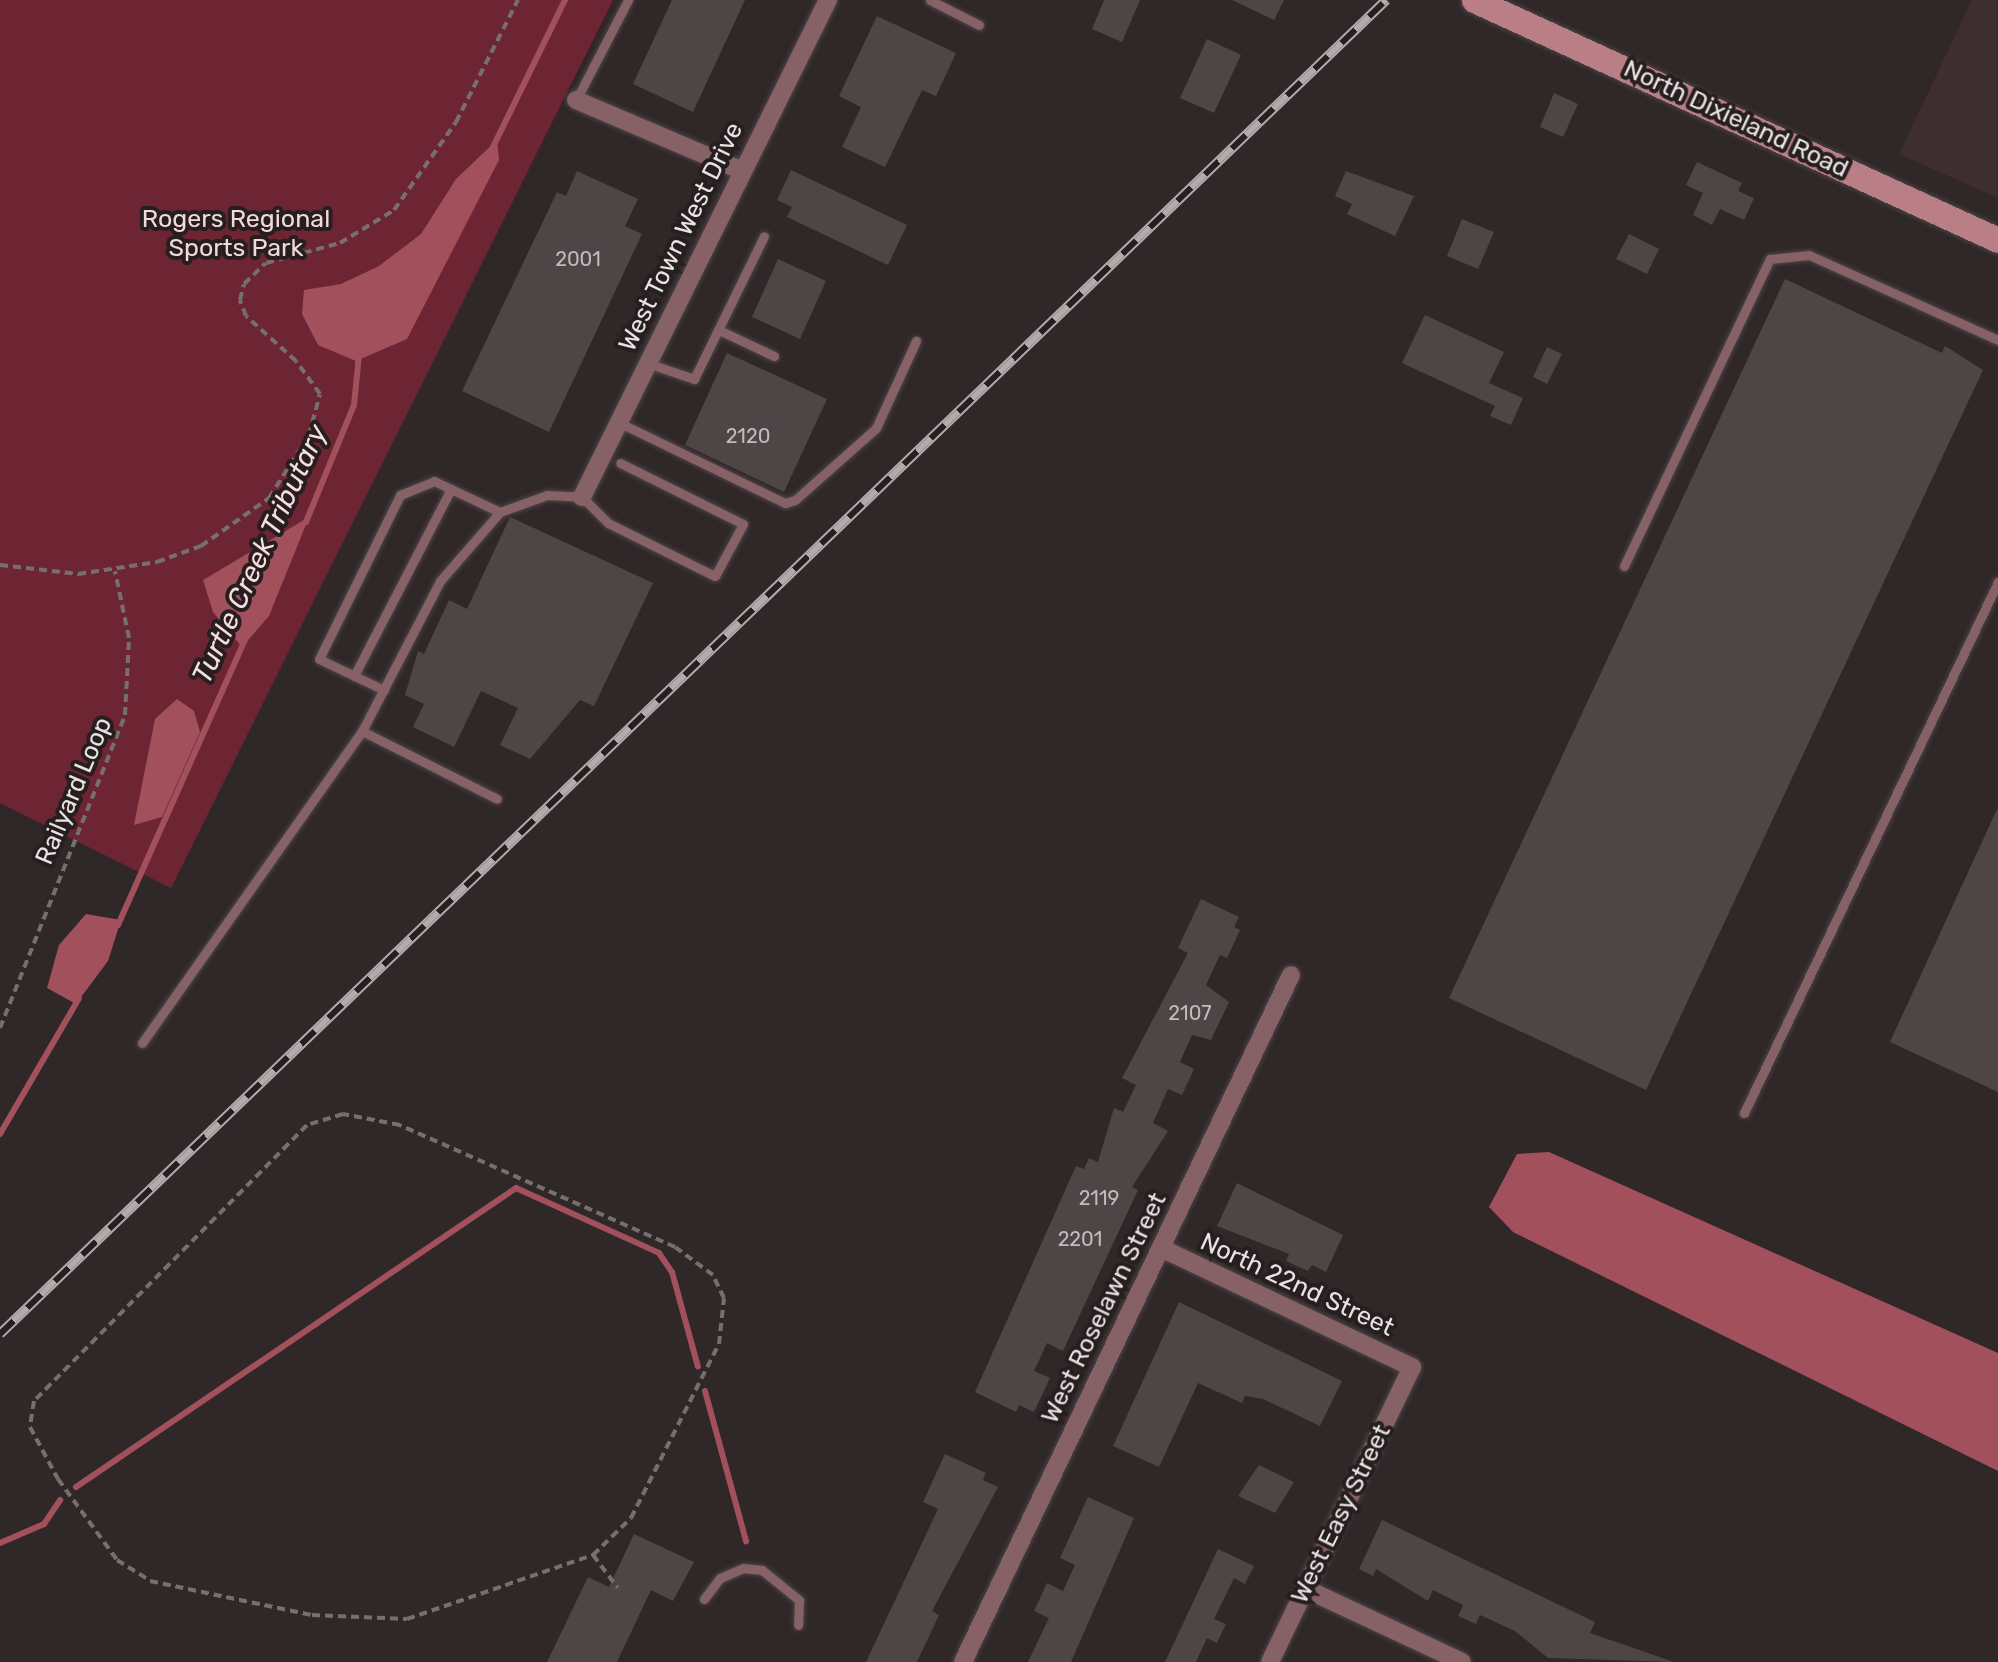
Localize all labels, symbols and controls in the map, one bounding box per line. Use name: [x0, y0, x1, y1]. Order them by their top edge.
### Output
street label: North Dixieland Road: [1619, 54, 1853, 184]
street label: West Town West Drive: [612, 117, 750, 357]
park label: Rogers Regional Sports Park: [142, 205, 330, 264]
house number: 2001: [555, 247, 601, 271]
water label: Turtle Creek Tributary: [185, 419, 335, 689]
house number: 2120: [726, 424, 770, 448]
street label: Railyard Loop: [30, 713, 118, 869]
house number: 2107: [1168, 1001, 1212, 1025]
house number: 2119: [1079, 1186, 1119, 1210]
street label: West Roselawn Street: [1035, 1188, 1173, 1428]
house number: 2201: [1058, 1227, 1102, 1251]
street label: North 22nd Street: [1195, 1227, 1399, 1343]
street label: West Easy Street: [1285, 1420, 1397, 1608]

